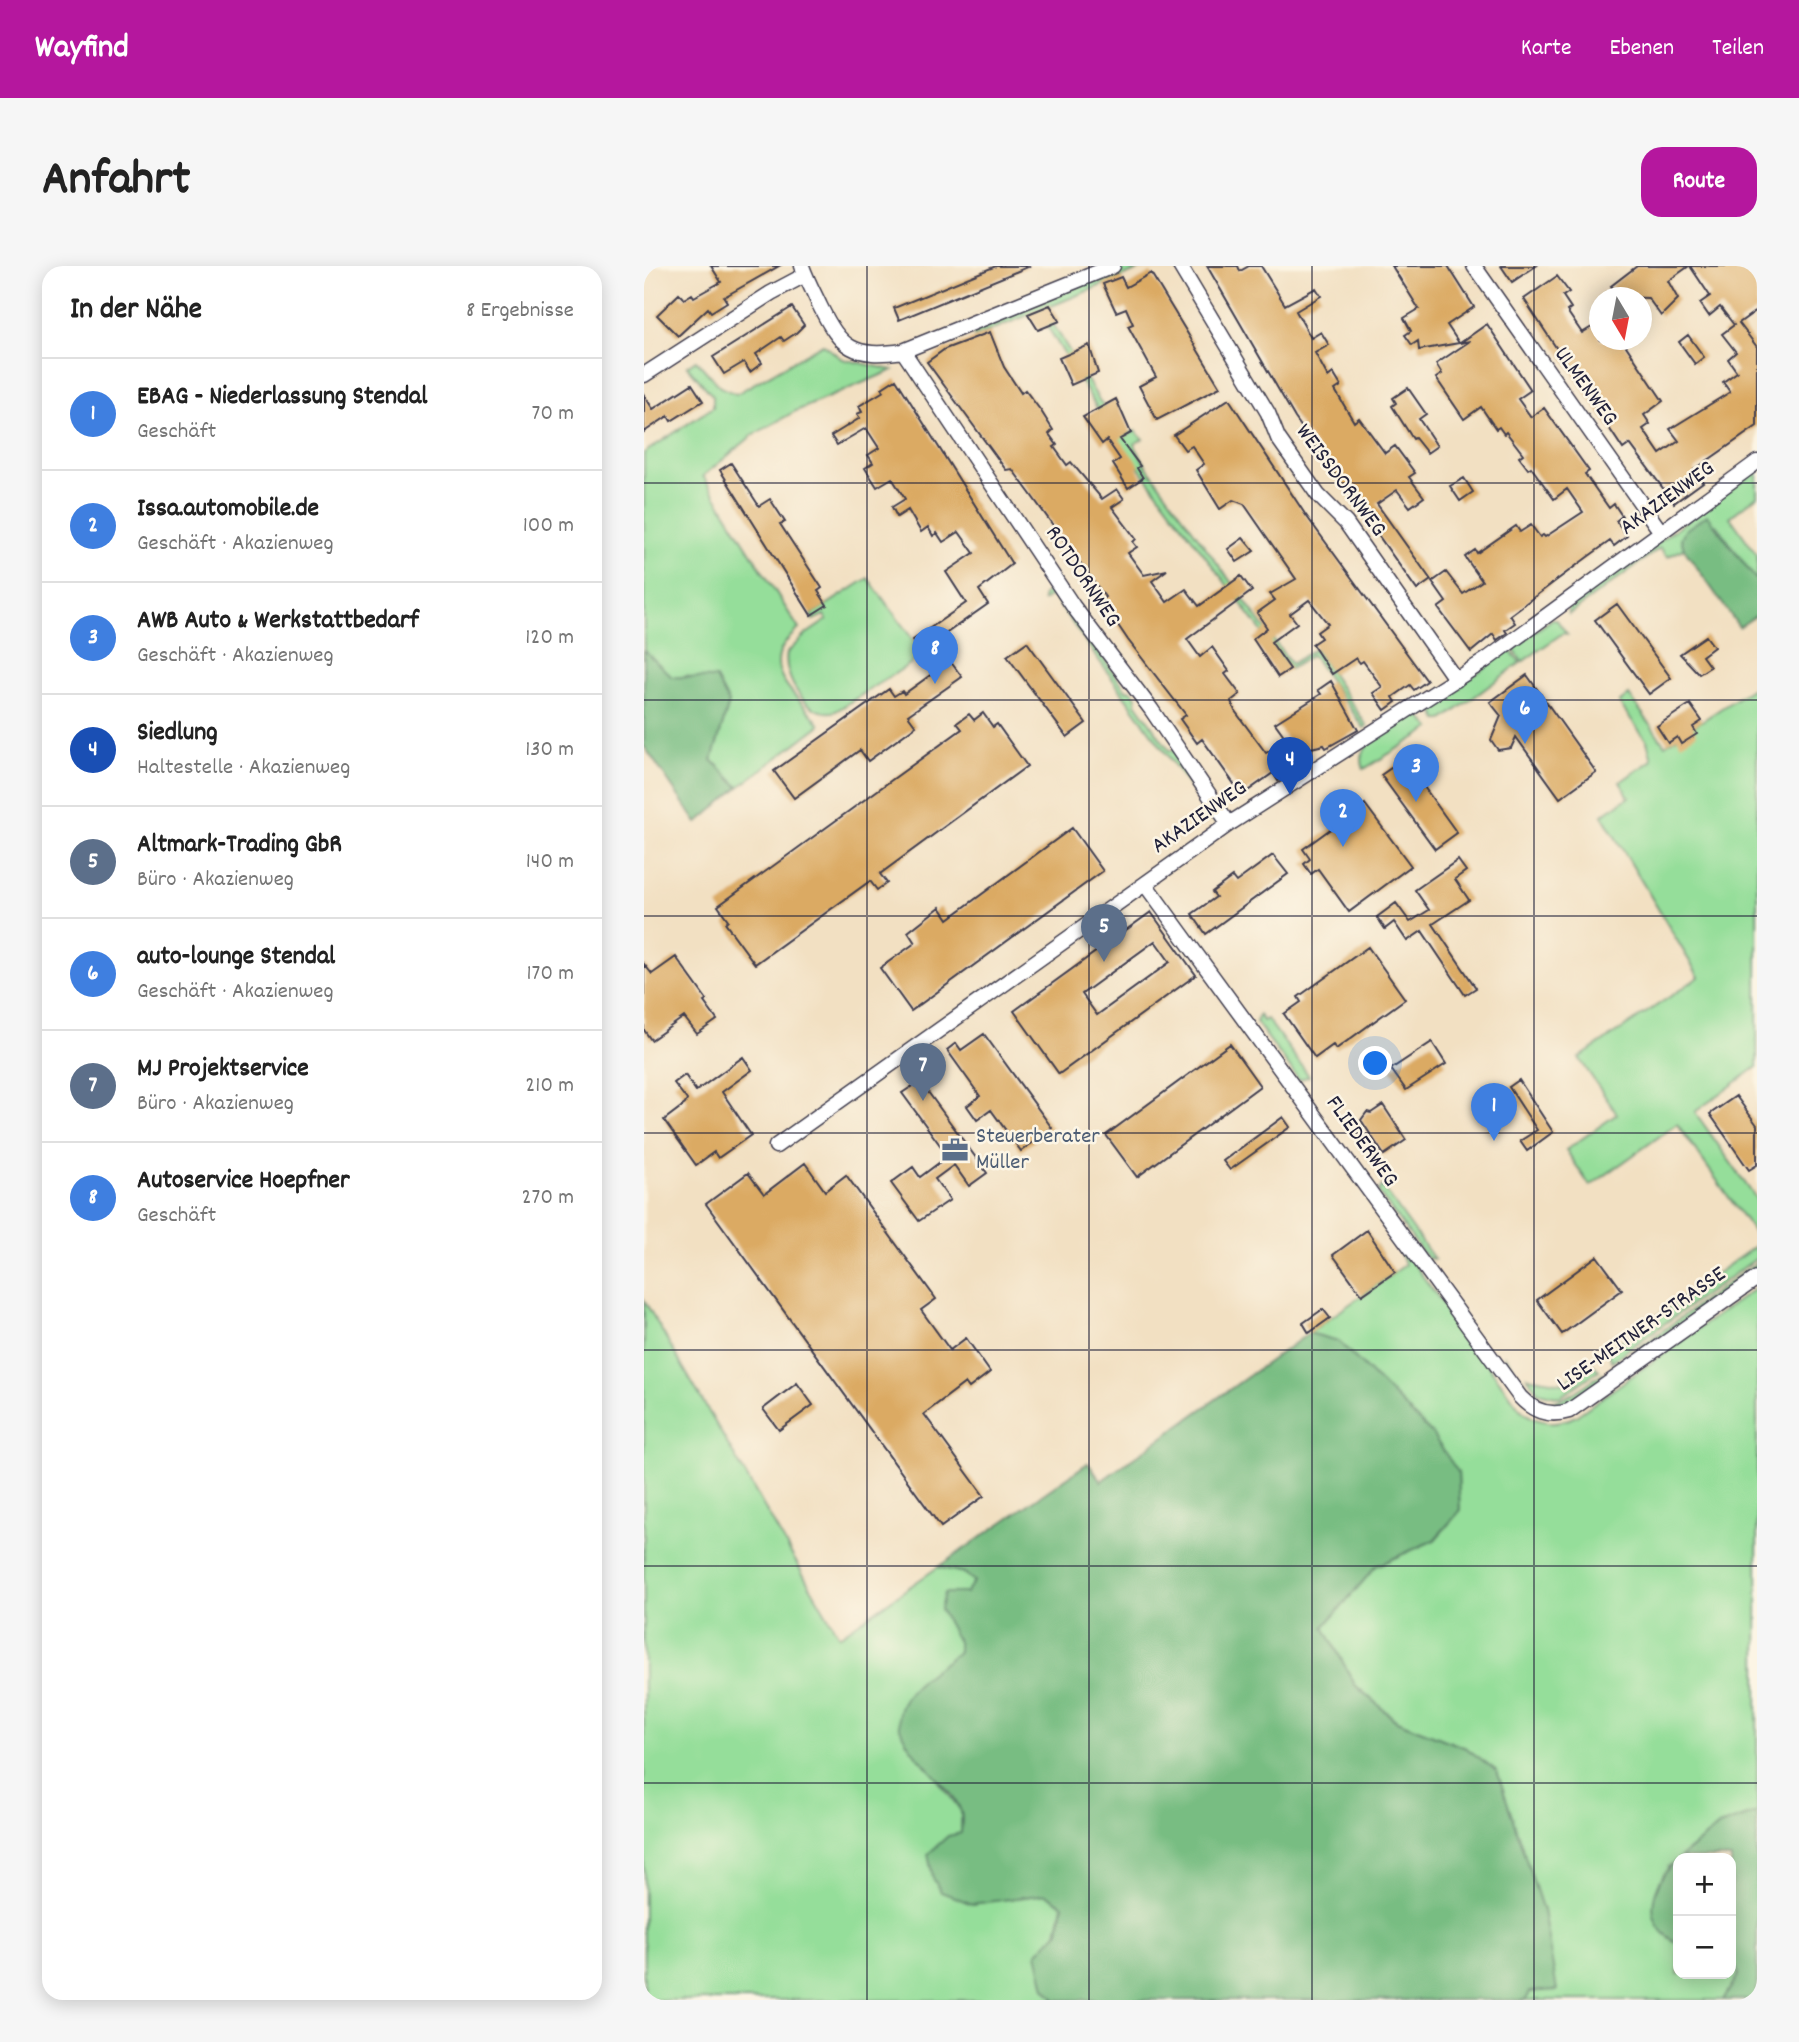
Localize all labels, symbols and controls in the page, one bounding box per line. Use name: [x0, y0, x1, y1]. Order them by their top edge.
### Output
text: Wayfind: [35, 26, 129, 73]
text: Karte: [1521, 32, 1571, 66]
text: Ebenen: [1609, 32, 1674, 66]
text: Teilen: [1712, 32, 1764, 66]
text: Anfahrt: [42, 147, 190, 217]
button: Route: [1641, 147, 1757, 217]
north arrow: [1589, 287, 1652, 350]
text: In der Nähe: [70, 290, 202, 333]
text: 8 Ergebnisse: [466, 295, 574, 328]
street label: ULMENWEG: [1545, 340, 1625, 434]
text: EBAG - Niederlassung Stendal: [137, 379, 428, 416]
text: 1: [90, 398, 96, 431]
text: 70 m: [532, 398, 574, 431]
text: Geschäft: [137, 416, 216, 449]
street label: WEISSDORNWEG: [1287, 418, 1393, 544]
street label: AKAZIENWEG: [1614, 453, 1722, 545]
text: Issa.automobile.de: [137, 491, 319, 528]
text: 2: [88, 510, 98, 543]
text: 100 m: [523, 510, 574, 543]
street label: ROTDORNWEG: [1036, 519, 1128, 635]
text: Geschäft · Akazienweg: [137, 528, 334, 561]
text: AWB Auto & Werkstattbedarf: [137, 603, 419, 640]
text: 3: [88, 622, 98, 655]
text: 120 m: [525, 622, 574, 655]
pin: 8: [912, 626, 958, 684]
text: Geschäft · Akazienweg: [137, 640, 334, 673]
pin: 6: [1502, 686, 1548, 744]
text: Siedlung: [137, 715, 218, 752]
text: 4: [88, 734, 98, 767]
text: 130 m: [525, 734, 574, 767]
pin: 4: [1267, 737, 1313, 795]
pin: 3: [1393, 744, 1439, 802]
text: Haltestelle · Akazienweg: [137, 752, 350, 785]
street label: AKAZIENWEG: [1145, 773, 1255, 863]
pin: 2: [1320, 789, 1366, 847]
text: Altmark-Trading GbR: [137, 827, 342, 864]
text: 5: [88, 846, 98, 879]
text: 140 m: [526, 846, 574, 879]
text: Büro · Akazienweg: [137, 864, 294, 897]
pin: 5: [1081, 904, 1127, 962]
text: auto-lounge Stendal: [137, 939, 335, 976]
text: 6: [87, 958, 99, 991]
text: 170 m: [527, 958, 574, 991]
text: Geschäft · Akazienweg: [137, 976, 334, 1009]
pin: 7: [900, 1043, 946, 1101]
your location: [1358, 1046, 1392, 1080]
text: MJ Projektservice: [137, 1051, 309, 1088]
text: 7: [89, 1070, 97, 1103]
text: 210 m: [525, 1070, 574, 1103]
pin: 1: [1471, 1083, 1517, 1141]
text: Büro · Akazienweg: [137, 1088, 294, 1121]
street label: FLIEDERWEG: [1316, 1089, 1406, 1195]
place label: Steuerberater Müller: [976, 1121, 1100, 1180]
office icon: Steuerberater Müller: [940, 1135, 970, 1165]
text: Autoservice Hoepfner: [137, 1163, 350, 1200]
text: 8: [88, 1182, 98, 1215]
text: 270 m: [522, 1182, 574, 1215]
text: Geschäft: [137, 1200, 216, 1233]
street label: LISE-MEITNER-STRASSE: [1551, 1259, 1734, 1401]
map controls: [1673, 1853, 1736, 1979]
button: +: [1673, 1853, 1736, 1916]
button: −: [1673, 1916, 1736, 1979]

